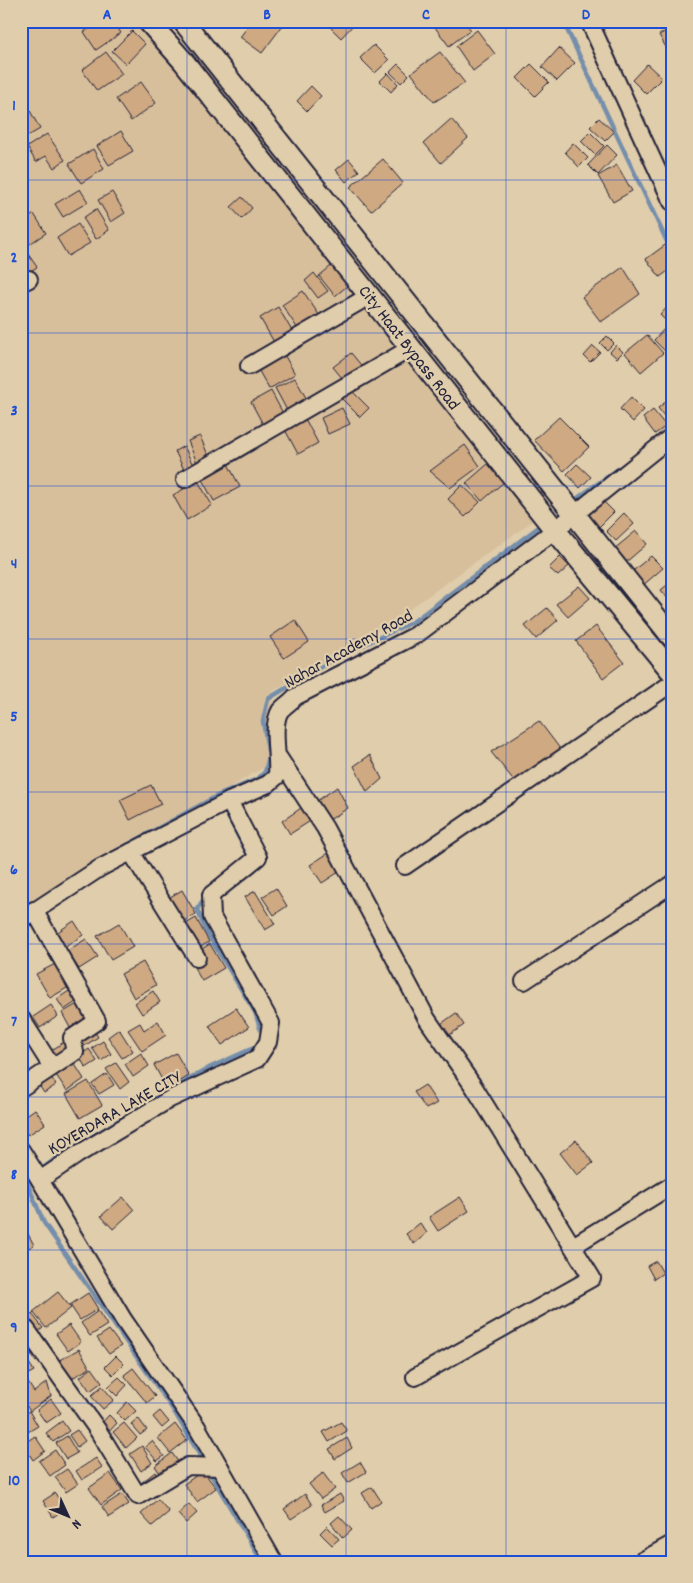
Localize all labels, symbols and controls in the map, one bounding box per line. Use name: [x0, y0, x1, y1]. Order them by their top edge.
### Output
text: A: [103, 4, 112, 27]
text: B: [263, 4, 271, 27]
text: C: [422, 4, 430, 27]
text: D: [582, 4, 591, 27]
text: 1: [12, 95, 16, 118]
text: 2: [11, 247, 18, 270]
street label: City Haat Bypass Road: [351, 281, 465, 416]
text: 3: [10, 400, 18, 423]
text: 4: [11, 553, 17, 576]
street label: Nahar Academy Road: [280, 604, 418, 696]
text: 5: [10, 706, 18, 729]
text: 6: [10, 859, 18, 882]
text: 7: [11, 1011, 17, 1034]
street label: KOYERDARA LAKE CITY: [44, 1065, 188, 1163]
text: 8: [11, 1164, 18, 1187]
text: 9: [10, 1317, 18, 1340]
text: 10: [8, 1470, 20, 1493]
north arrow: [42, 1490, 92, 1540]
text: N: [66, 1514, 86, 1533]

